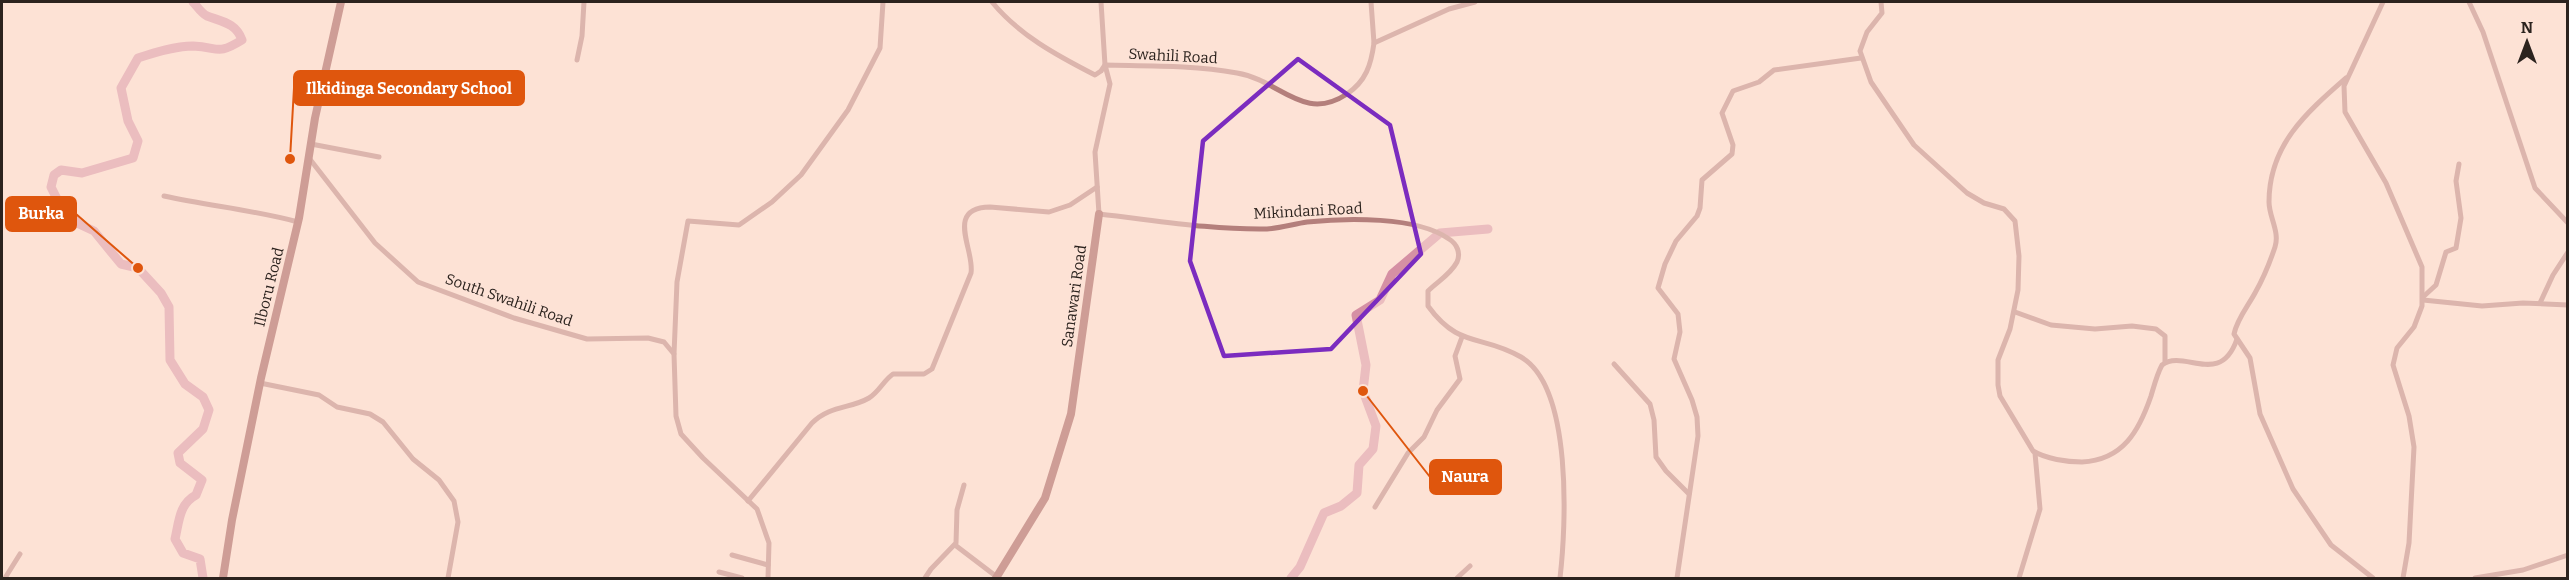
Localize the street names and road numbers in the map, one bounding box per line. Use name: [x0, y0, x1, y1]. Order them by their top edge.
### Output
street label: Swahili Road: [1128, 45, 1218, 67]
street label: Mikindani Road: [1253, 199, 1363, 223]
street label: Sanawari Road: [1058, 244, 1090, 348]
street label: Ilboru Road: [250, 245, 288, 328]
street label: South Swahili Road: [443, 270, 575, 330]

